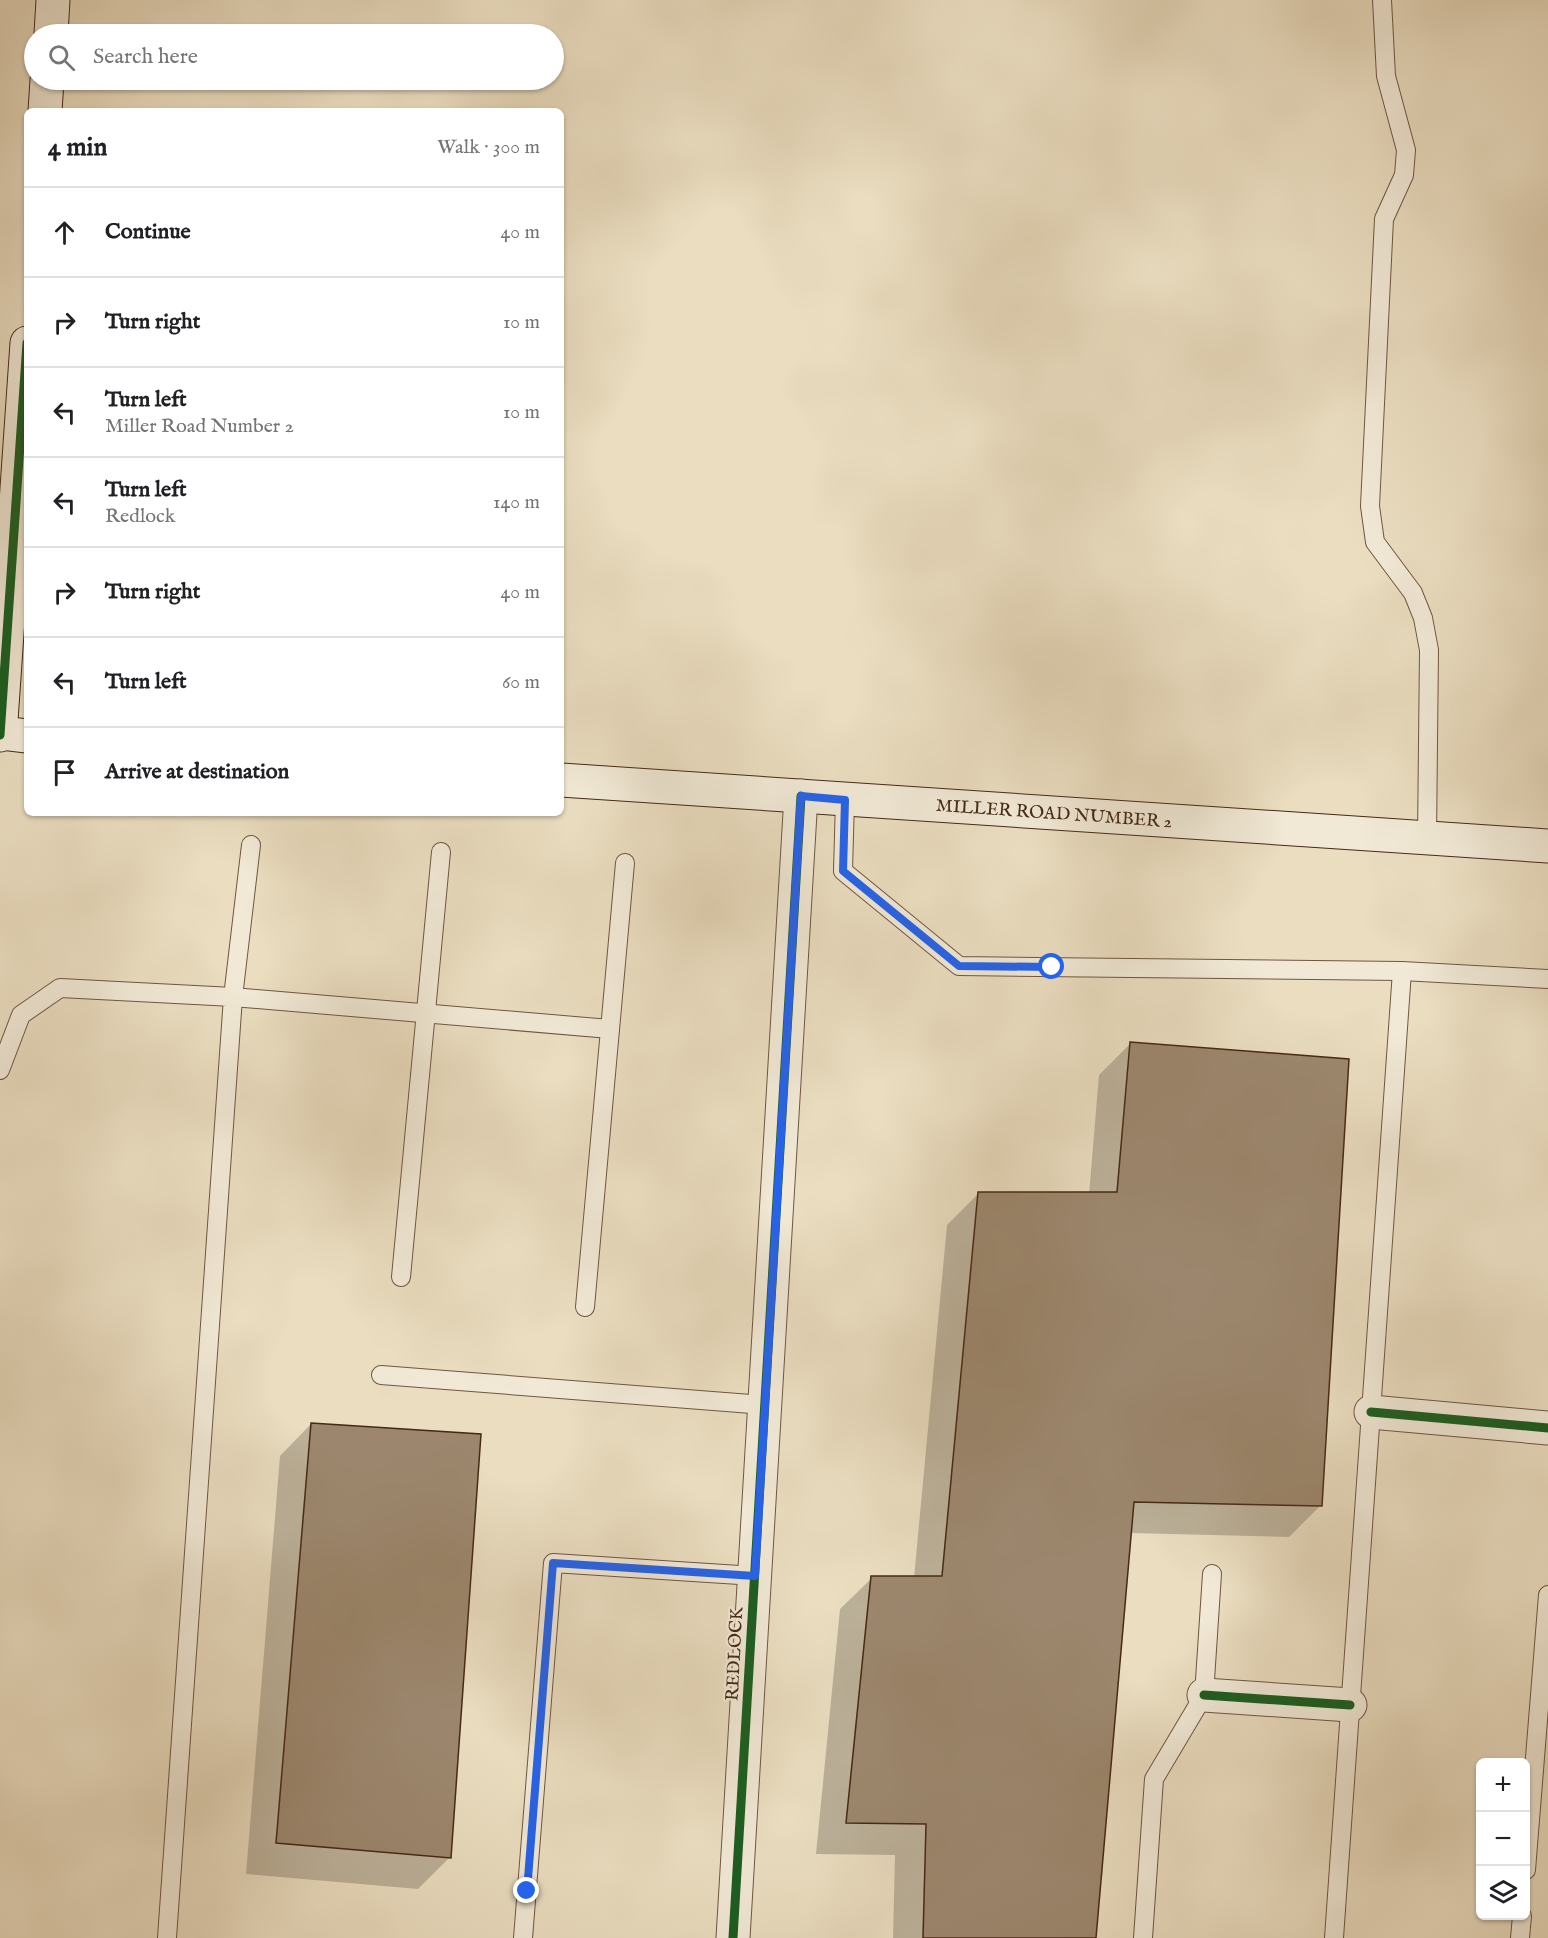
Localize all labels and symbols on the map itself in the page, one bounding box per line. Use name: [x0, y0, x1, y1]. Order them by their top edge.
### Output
street label: MILLER ROAD NUMBER 2: [935, 795, 1173, 834]
route start: [1038, 953, 1064, 979]
street label: REDLOCK: [722, 1606, 749, 1702]
route end: [513, 1877, 539, 1903]

